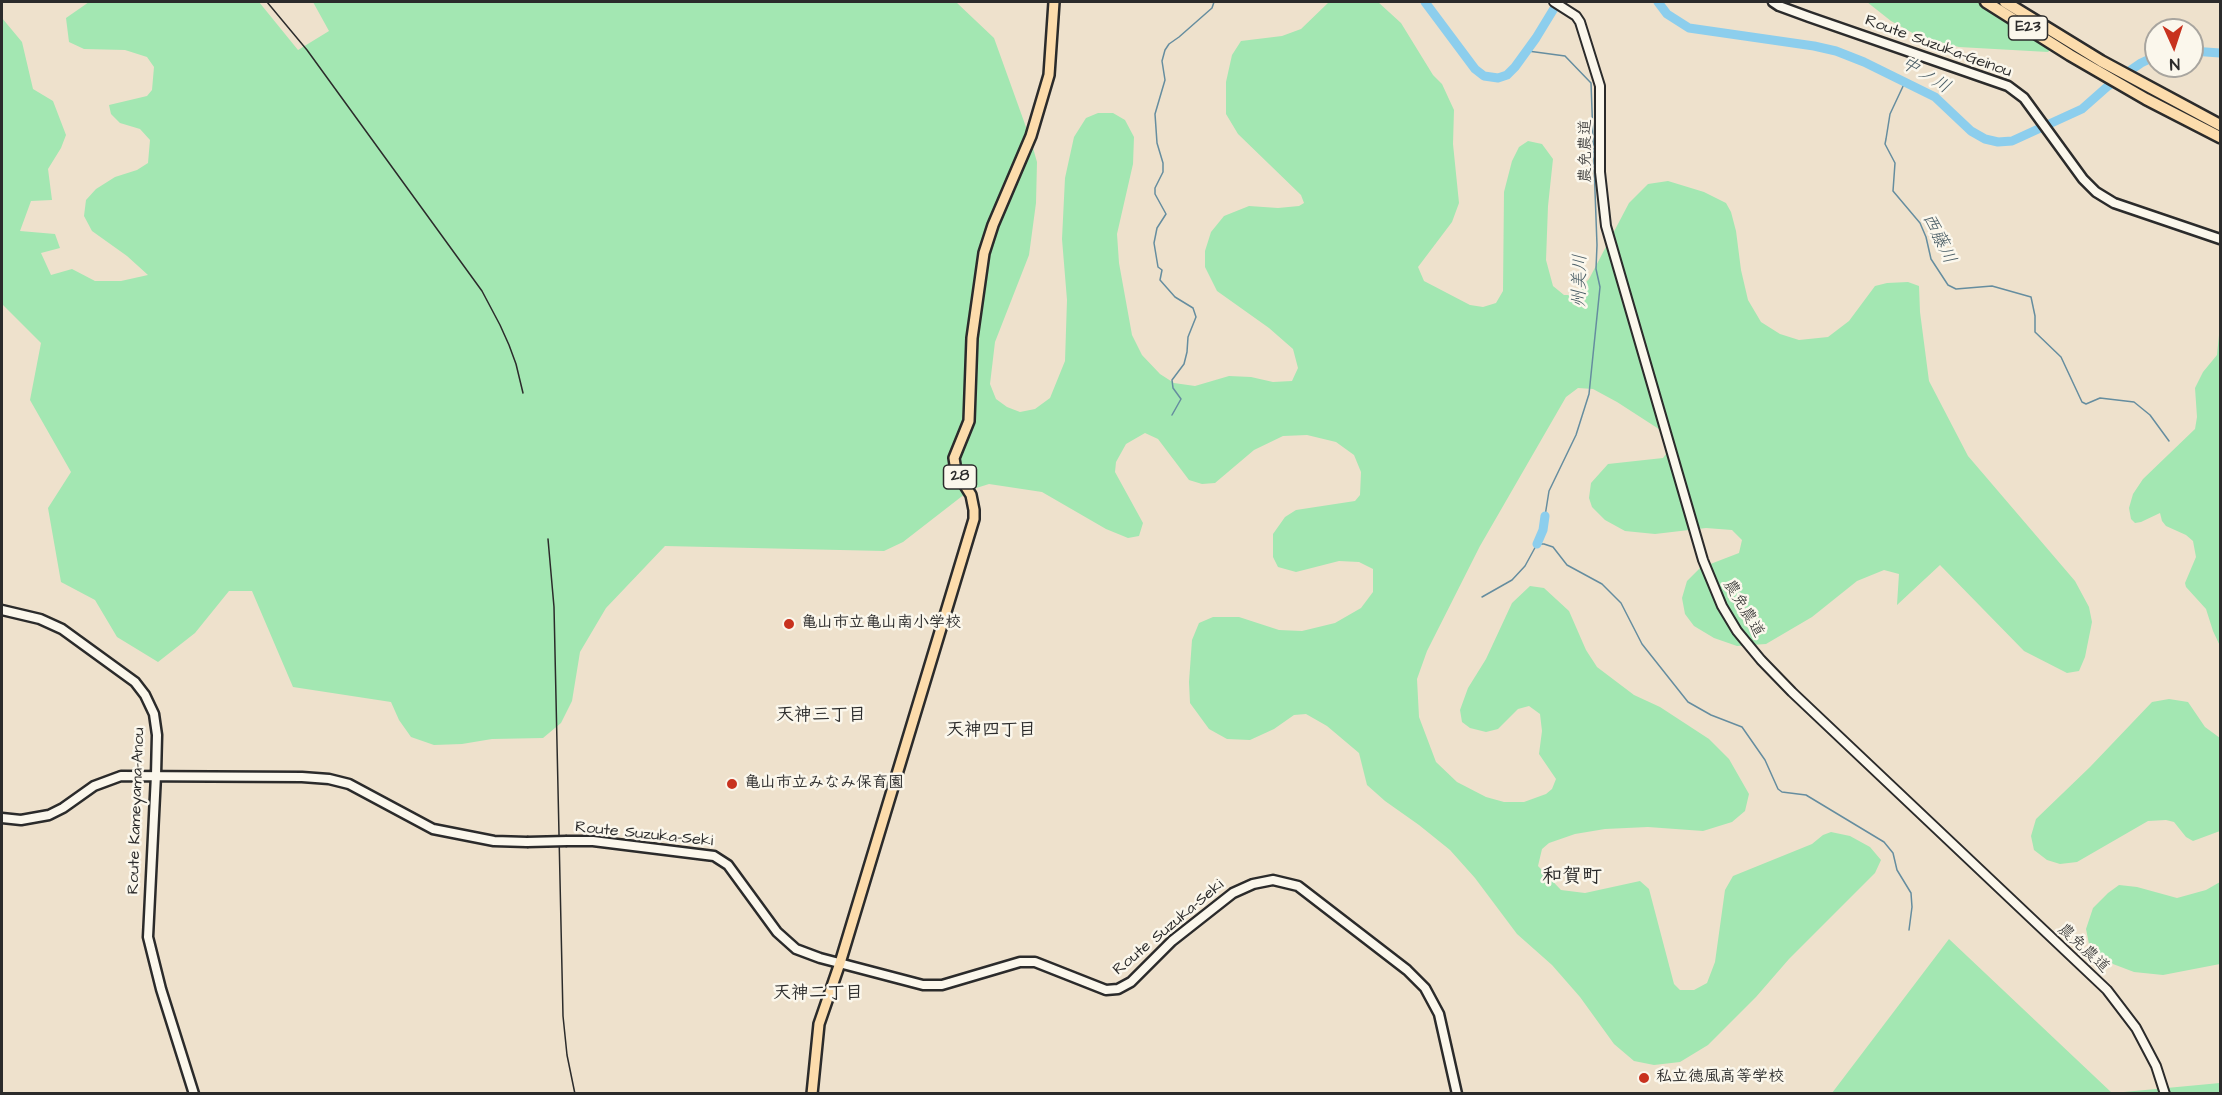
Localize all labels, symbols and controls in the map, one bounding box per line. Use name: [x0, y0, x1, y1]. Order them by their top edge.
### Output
street label: Route Suzuka-Geinou: [1862, 12, 2014, 82]
road number: E23: [2008, 16, 2048, 40]
north arrow: [2144, 18, 2204, 78]
water label: 中ノ川: [1896, 53, 1954, 99]
text: N: [2169, 53, 2180, 75]
street label: 農免農道: [1577, 119, 1597, 183]
water label: 西藤川: [1916, 210, 1960, 268]
water label: 州美川: [1570, 254, 1592, 308]
road number: 28: [944, 465, 976, 489]
street label: 農免農道: [1718, 577, 1768, 641]
place label: 亀山市立亀山南小学校: [801, 614, 961, 634]
marker: 亀山市立亀山南小学校: [782, 617, 796, 631]
district label: 天神三丁目: [776, 705, 866, 727]
district label: 天神四丁目: [946, 720, 1036, 742]
street label: Route Kameyama-Anou: [124, 727, 150, 895]
place label: 亀山市立みなみ保育園: [744, 774, 904, 794]
marker: 亀山市立みなみ保育園: [725, 777, 739, 791]
street label: Route Suzuka-Seki: [574, 818, 714, 852]
district label: 和賀町: [1542, 866, 1602, 890]
street label: Route Suzuka-Seki: [1110, 876, 1228, 980]
street label: 農免農道: [2053, 920, 2113, 978]
district label: 天神二丁目: [773, 983, 863, 1005]
place label: 私立徳風高等学校: [1656, 1068, 1784, 1088]
marker: 私立徳風高等学校: [1637, 1071, 1651, 1085]

